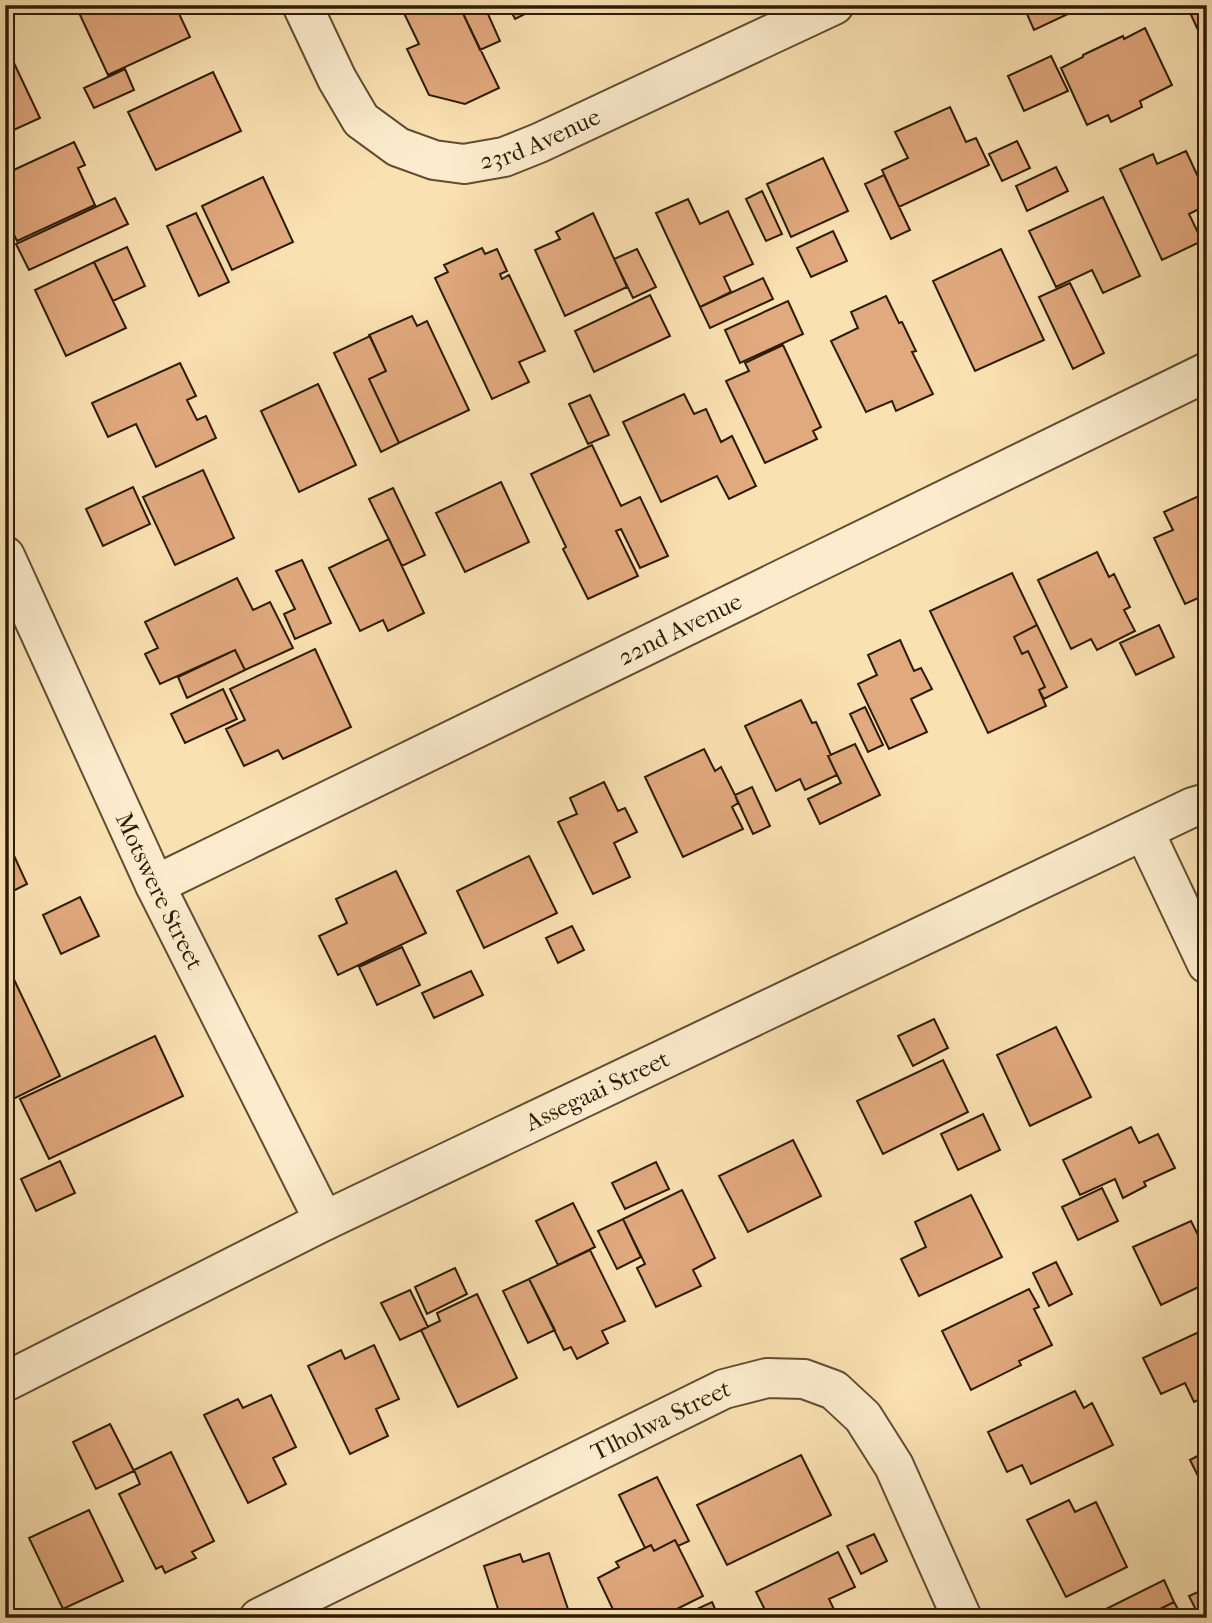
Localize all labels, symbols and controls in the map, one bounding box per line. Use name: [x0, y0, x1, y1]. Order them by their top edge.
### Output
street label: 23rd Avenue: [478, 102, 605, 175]
street label: 22nd Avenue: [613, 587, 746, 671]
street label: Motswere Street: [110, 808, 209, 975]
street label: Assegaai Street: [520, 1044, 674, 1137]
street label: Tlholwa Street: [586, 1374, 734, 1466]

